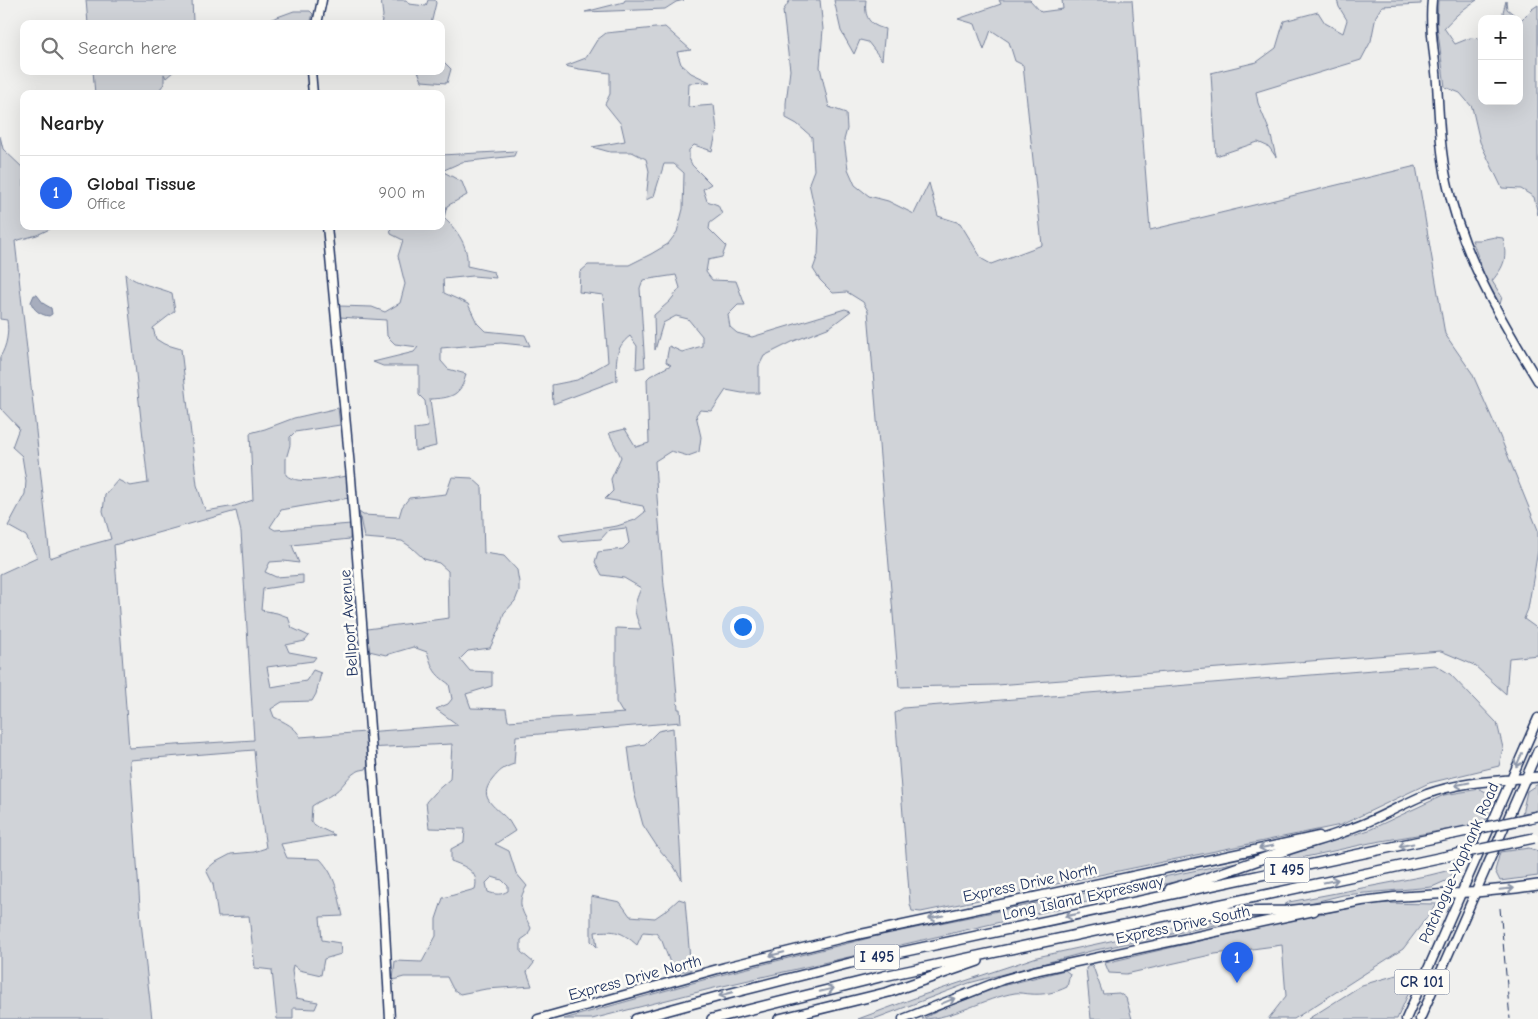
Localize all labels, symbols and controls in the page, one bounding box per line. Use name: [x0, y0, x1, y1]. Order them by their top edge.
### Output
map controls: [1478, 15, 1523, 105]
button: +: [1478, 15, 1523, 60]
search box: [20, 20, 445, 75]
icon: search: [38, 34, 66, 62]
text: Search here: [78, 37, 177, 59]
button: −: [1478, 60, 1523, 105]
text: Nearby: [40, 111, 104, 135]
text: Global Tissue: [87, 173, 196, 195]
text: 1: [53, 184, 59, 202]
text: 900 m: [378, 184, 425, 202]
text: Office: [87, 195, 126, 213]
street label: Bellport Avenue: [336, 569, 362, 677]
your location: [730, 614, 756, 640]
one-way arrow: [1514, 752, 1523, 767]
street label: Patchogue-Yaphank Road: [1415, 780, 1503, 946]
one-way arrow: [1455, 780, 1471, 789]
one-way arrow: [1398, 840, 1414, 850]
one-way arrow: [1258, 843, 1274, 853]
road number: I 495: [1264, 858, 1310, 882]
street label: Express Drive North: [961, 860, 1099, 906]
street label: Long Island Expressway: [1001, 872, 1166, 924]
one-way arrow: [1323, 876, 1339, 885]
one-way arrow: [1499, 885, 1515, 894]
street label: Express Drive South: [1114, 902, 1252, 948]
one-way arrow: [1065, 911, 1081, 920]
one-way arrow: [928, 913, 944, 922]
pin: 1: [1221, 942, 1253, 983]
road number: I 495: [854, 944, 900, 970]
one-way arrow: [770, 950, 786, 959]
street label: Express Drive North: [567, 952, 703, 1004]
road number: CR 101: [1394, 970, 1450, 994]
one-way arrow: [818, 985, 834, 994]
one-way arrow: [719, 990, 735, 999]
one-way arrow: [940, 996, 956, 1005]

